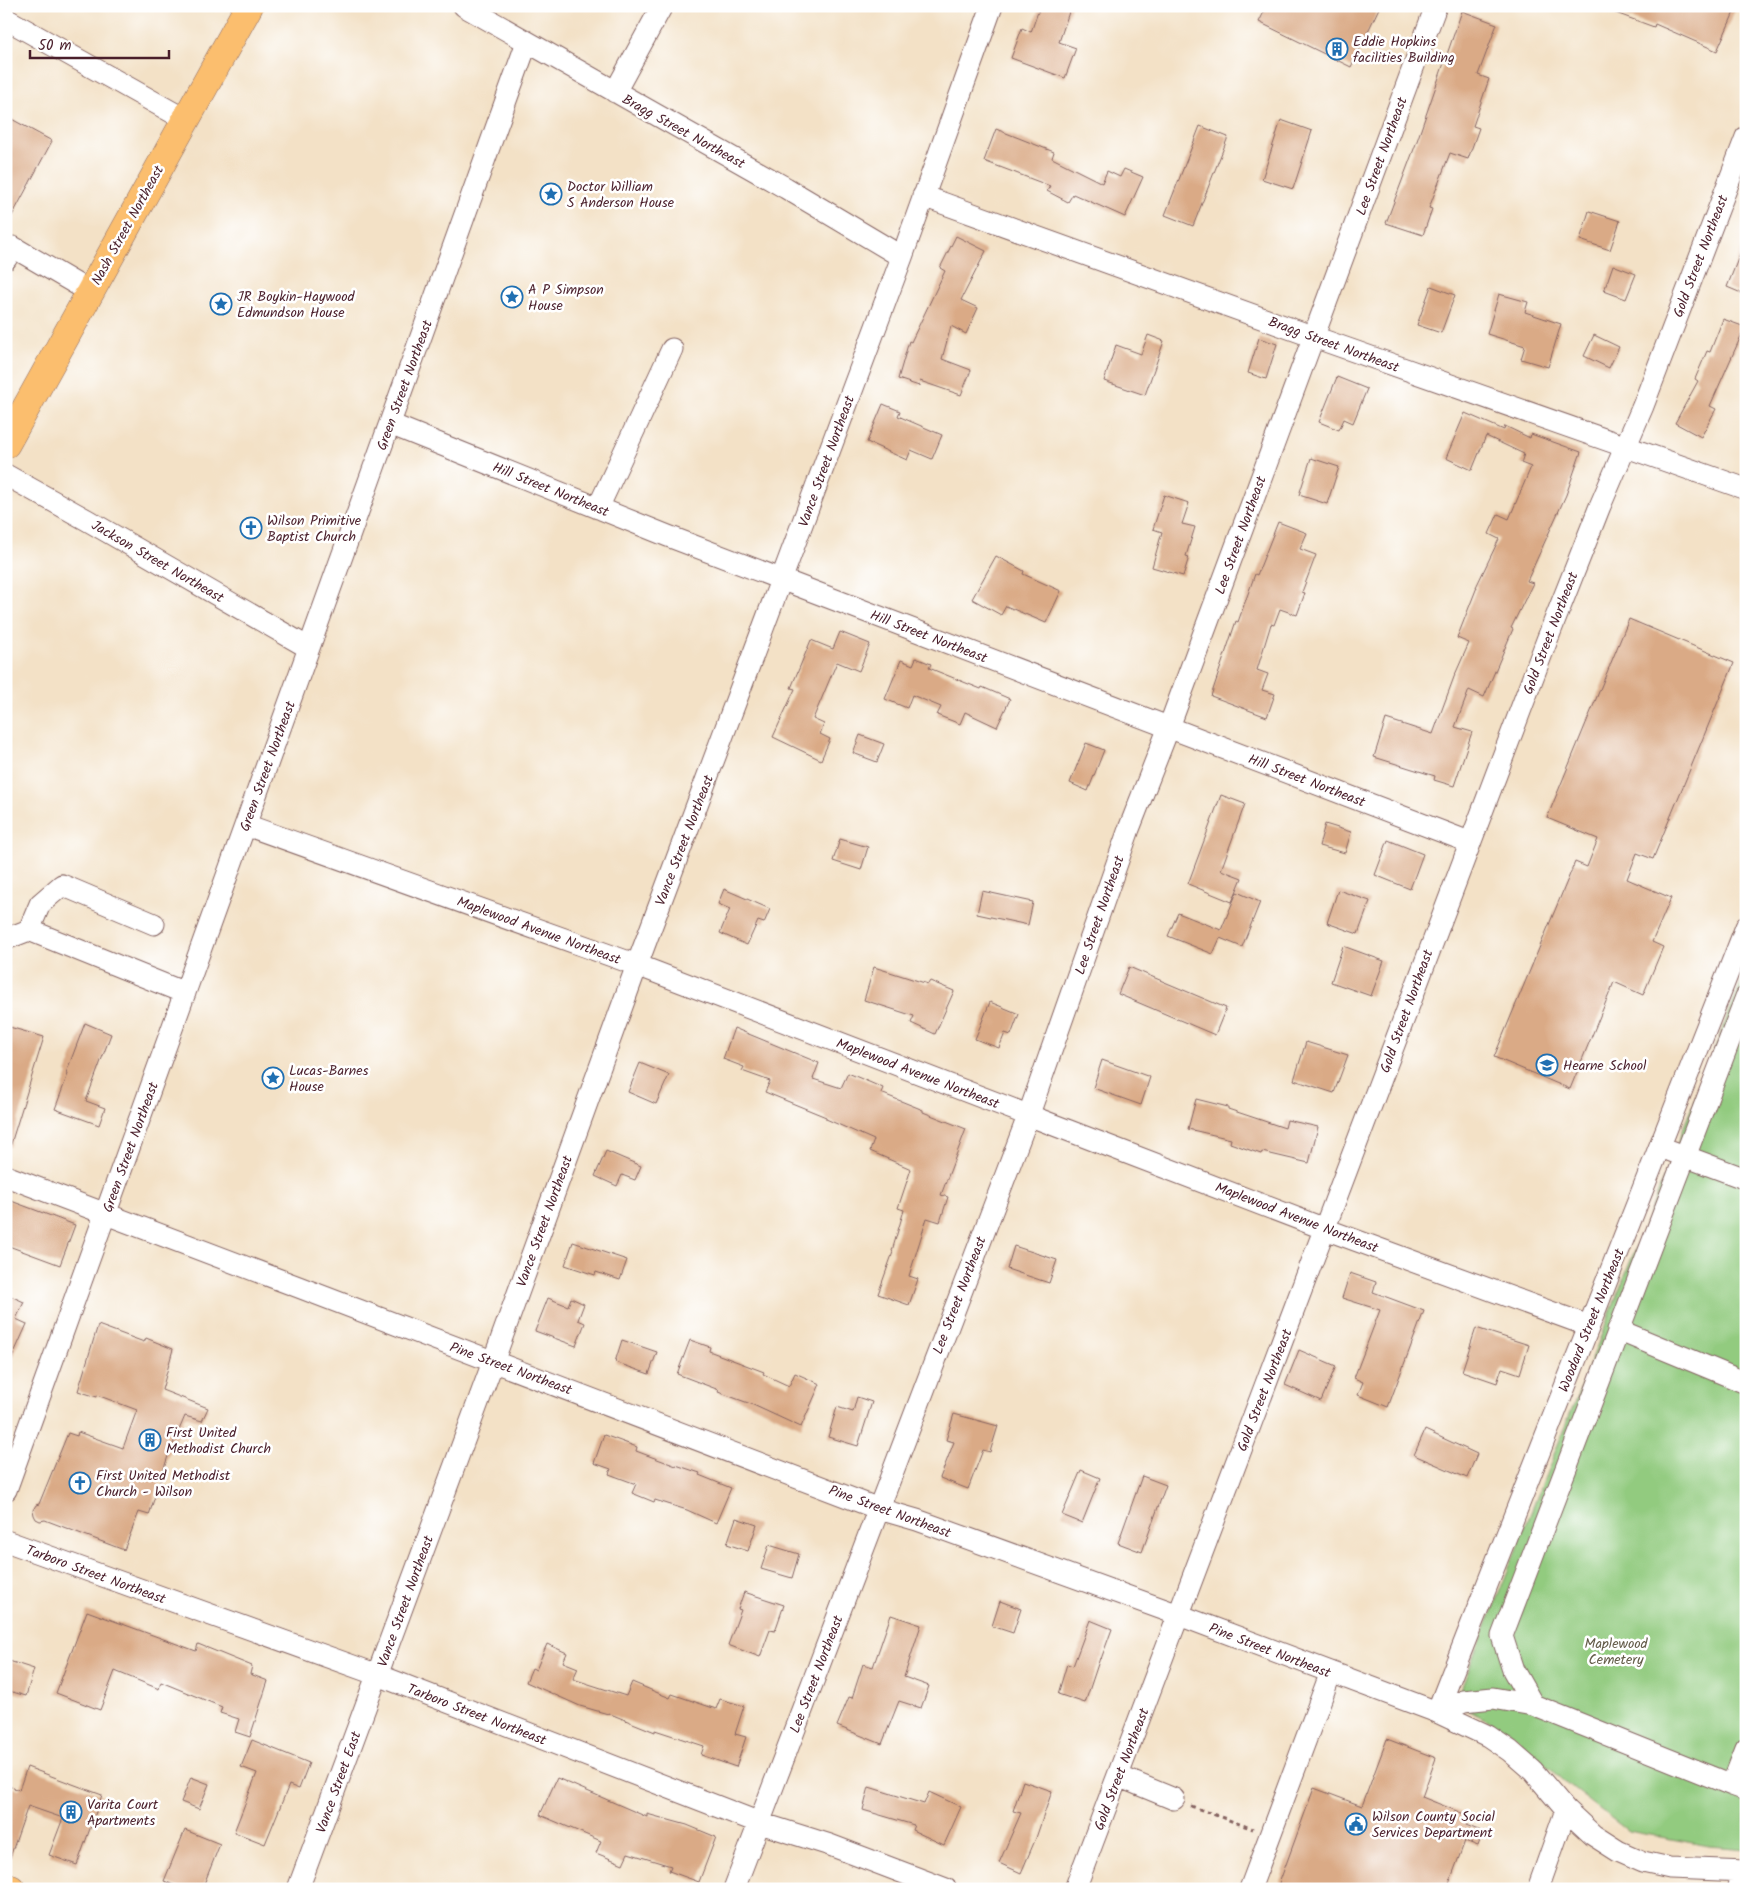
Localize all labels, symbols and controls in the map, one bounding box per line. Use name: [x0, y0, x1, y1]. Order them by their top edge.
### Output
scale bar: [30, 28, 169, 60]
place label: Eddie Hopkins facilities Building: [1353, 31, 1455, 69]
text: 50 m: [38, 34, 72, 58]
building icon: Eddie Hopkins facilities Building: [1325, 37, 1349, 61]
street label: Bragg Street Northeast: [618, 89, 750, 175]
street label: Lee Street Northeast: [1350, 93, 1414, 219]
street label: Nash Street Northeast: [86, 161, 170, 289]
place label: Doctor William S Anderson House: [567, 176, 675, 214]
place icon: Doctor William S Anderson House: [539, 182, 563, 206]
street label: Gold Street Northeast: [1667, 191, 1735, 321]
place label: A P Simpson House: [528, 279, 604, 317]
place icon: A P Simpson House: [500, 285, 524, 309]
place label: JR Boykin-Haywood Edmundson House: [237, 286, 356, 324]
place icon: JR Boykin-Haywood Edmundson House: [209, 292, 233, 316]
street label: Bragg Street Northeast: [1265, 311, 1403, 379]
street label: Green Street Northeast: [371, 316, 439, 454]
street label: Vance Street Northeast: [793, 392, 861, 530]
street label: Hill Street Northeast: [489, 457, 613, 524]
street label: Lee Street Northeast: [1209, 472, 1273, 598]
place label: Wilson Primitive Baptist Church: [267, 510, 362, 548]
street label: Jackson Street Northeast: [87, 515, 228, 609]
church icon: Wilson Primitive Baptist Church: [239, 516, 263, 540]
street label: Gold Street Northeast: [1517, 568, 1585, 698]
street label: Hill Street Northeast: [867, 604, 991, 670]
street label: Green Street Northeast: [234, 697, 302, 835]
street label: Hill Street Northeast: [1245, 748, 1369, 814]
street label: Vance Street Northeast: [650, 771, 720, 909]
street label: Lee Street Northeast: [1069, 852, 1131, 978]
street label: Maplewood Avenue Northeast: [454, 891, 624, 971]
street label: Gold Street Northeast: [1374, 946, 1440, 1076]
street label: Maplewood Avenue Northeast: [833, 1033, 1003, 1115]
school or university icon: Hearne School: [1535, 1053, 1559, 1077]
place label: Hearne School: [1563, 1055, 1647, 1077]
place label: Lucas-Barnes House: [289, 1060, 368, 1098]
place icon: Lucas-Barnes House: [261, 1066, 285, 1090]
street label: Green Street Northeast: [97, 1078, 165, 1216]
street label: Vance Street Northeast: [511, 1152, 579, 1290]
street label: Maplewood Avenue Northeast: [1212, 1177, 1382, 1259]
street label: Lee Street Northeast: [927, 1233, 993, 1357]
street label: Woodard Street Northeast: [1553, 1245, 1631, 1396]
street label: Gold Street Northeast: [1231, 1325, 1299, 1455]
street label: Pine Street Northeast: [446, 1337, 576, 1402]
place label: First United Methodist Church: [166, 1422, 271, 1460]
building icon: First United Methodist Church: [138, 1428, 162, 1452]
place label: First United Methodist Church - Wilson: [96, 1465, 231, 1503]
church icon: First United Methodist Church - Wilson: [68, 1471, 92, 1495]
street label: Pine Street Northeast: [825, 1480, 955, 1545]
street label: Vance Street Northeast: [372, 1532, 440, 1670]
street label: Tarboro Street Northeast: [22, 1539, 169, 1611]
street label: Lee Street Northeast: [784, 1612, 850, 1736]
street label: Pine Street Northeast: [1205, 1618, 1334, 1685]
park label: Maplewood Cemetery: [1584, 1633, 1649, 1671]
street label: Tarboro Street Northeast: [404, 1678, 550, 1752]
street label: Gold Street Northeast: [1088, 1704, 1156, 1834]
street label: Vance Street East: [310, 1728, 368, 1836]
place label: Varita Court Apartments: [87, 1794, 159, 1832]
building icon: Varita Court Apartments: [59, 1800, 83, 1824]
place label: Wilson County Social Services Department: [1372, 1806, 1496, 1844]
public building icon: Wilson County Social Services Department: [1344, 1812, 1368, 1836]

